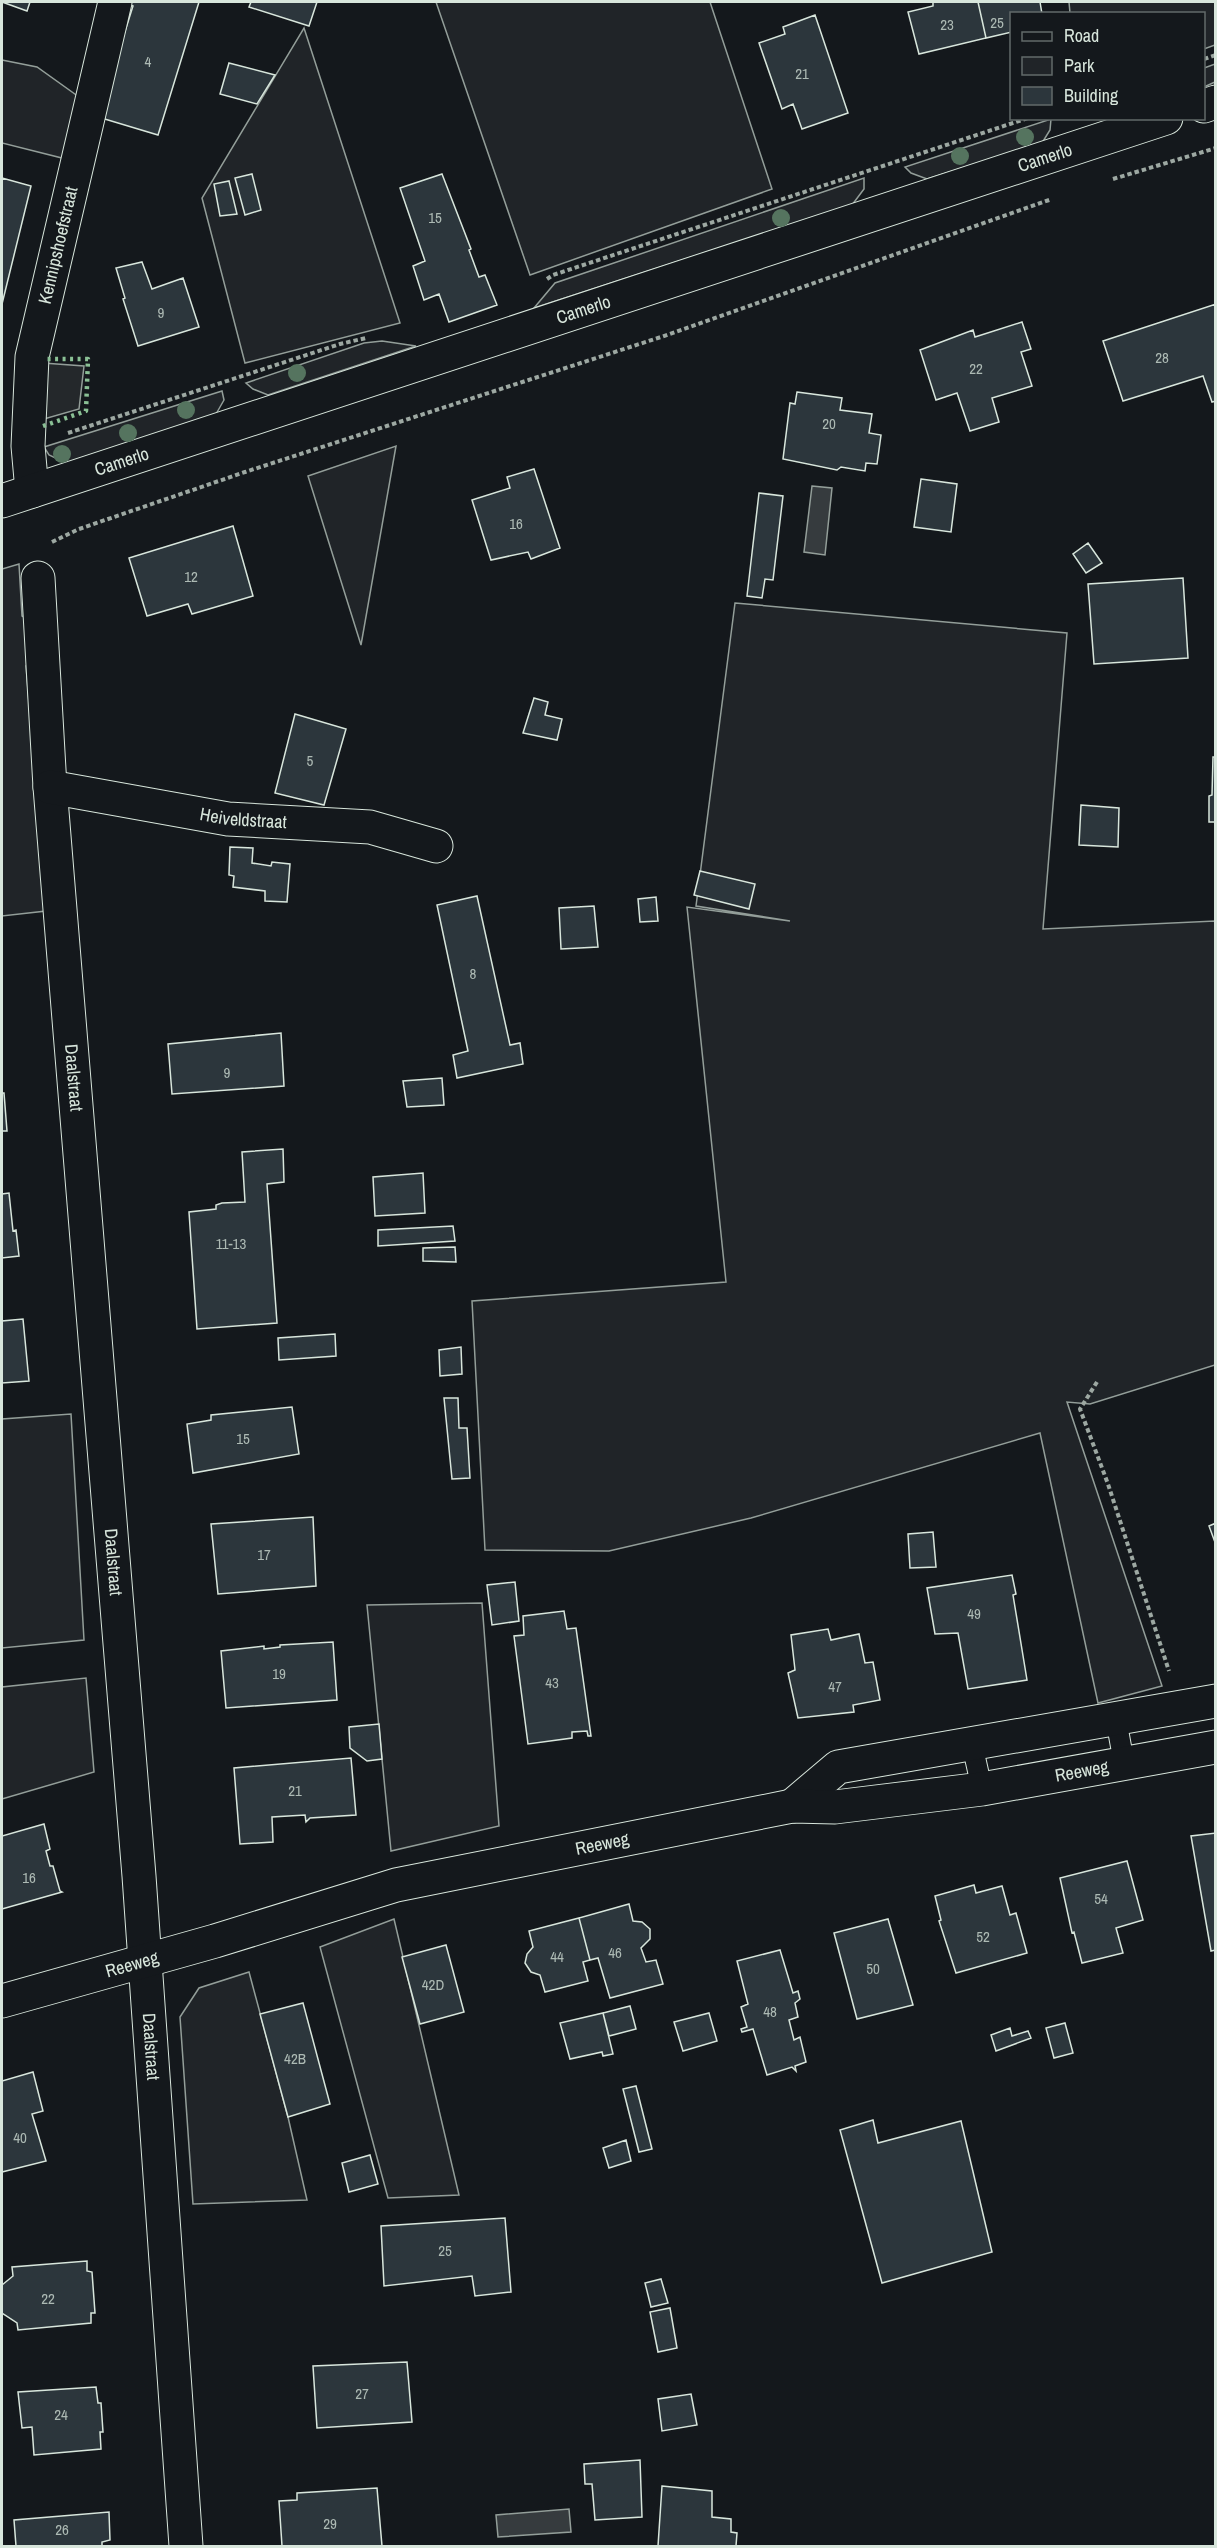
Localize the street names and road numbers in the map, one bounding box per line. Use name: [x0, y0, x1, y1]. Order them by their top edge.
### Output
street label: Camerlo: [1014, 137, 1075, 178]
street label: Kennipshoefstraat: [32, 184, 83, 306]
street label: Camerlo: [553, 289, 614, 330]
street label: Camerlo: [91, 441, 152, 482]
street label: Heiveldstraat: [198, 801, 287, 834]
street label: Daalstraat: [59, 1043, 89, 1112]
street label: Daalstraat: [99, 1527, 129, 1597]
street label: Reeweg: [1053, 1753, 1111, 1788]
street label: Reeweg: [573, 1826, 632, 1861]
street label: Reeweg: [102, 1944, 162, 1983]
street label: Daalstraat: [137, 2012, 166, 2081]

